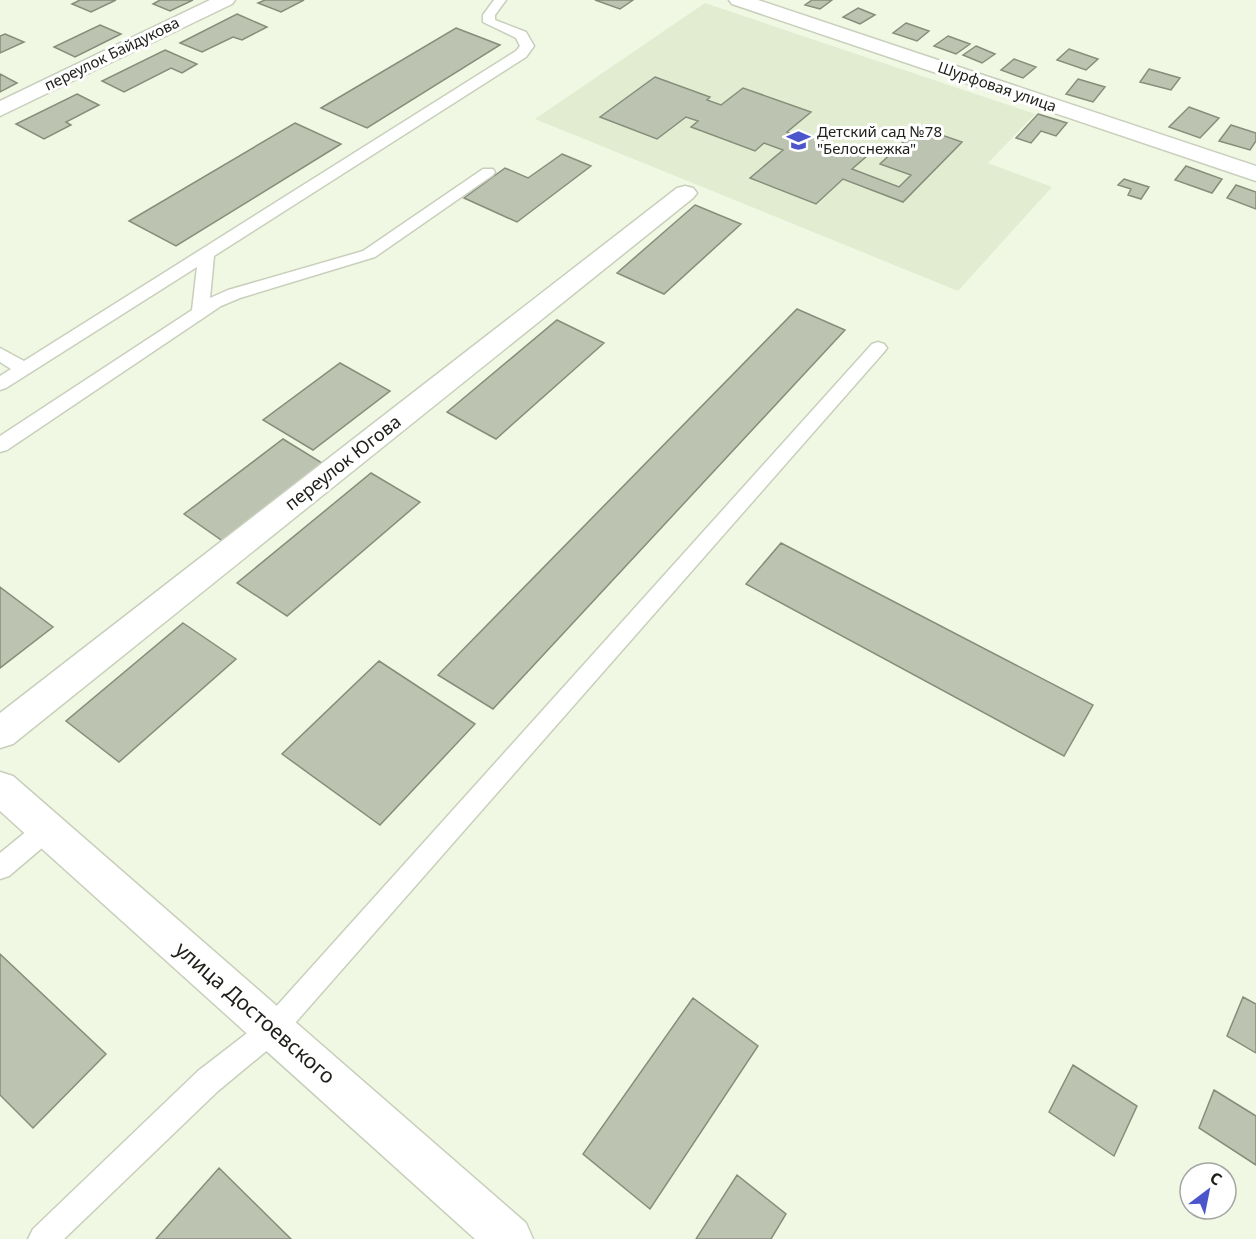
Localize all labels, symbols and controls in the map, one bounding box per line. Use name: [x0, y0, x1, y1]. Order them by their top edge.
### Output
street label: переулок Байдукова: [41, 12, 182, 94]
street label: Шурфовая улица: [935, 56, 1059, 116]
place label: Детский сад №78 "Белоснежка": [817, 121, 942, 158]
school or university icon: Детский сад №78 "Белоснежка": [786, 128, 812, 154]
street label: переулок Югова: [279, 409, 406, 515]
street label: улица Достоевского: [170, 935, 342, 1090]
north arrow: [1178, 1161, 1238, 1221]
text: С: [1206, 1166, 1226, 1190]

